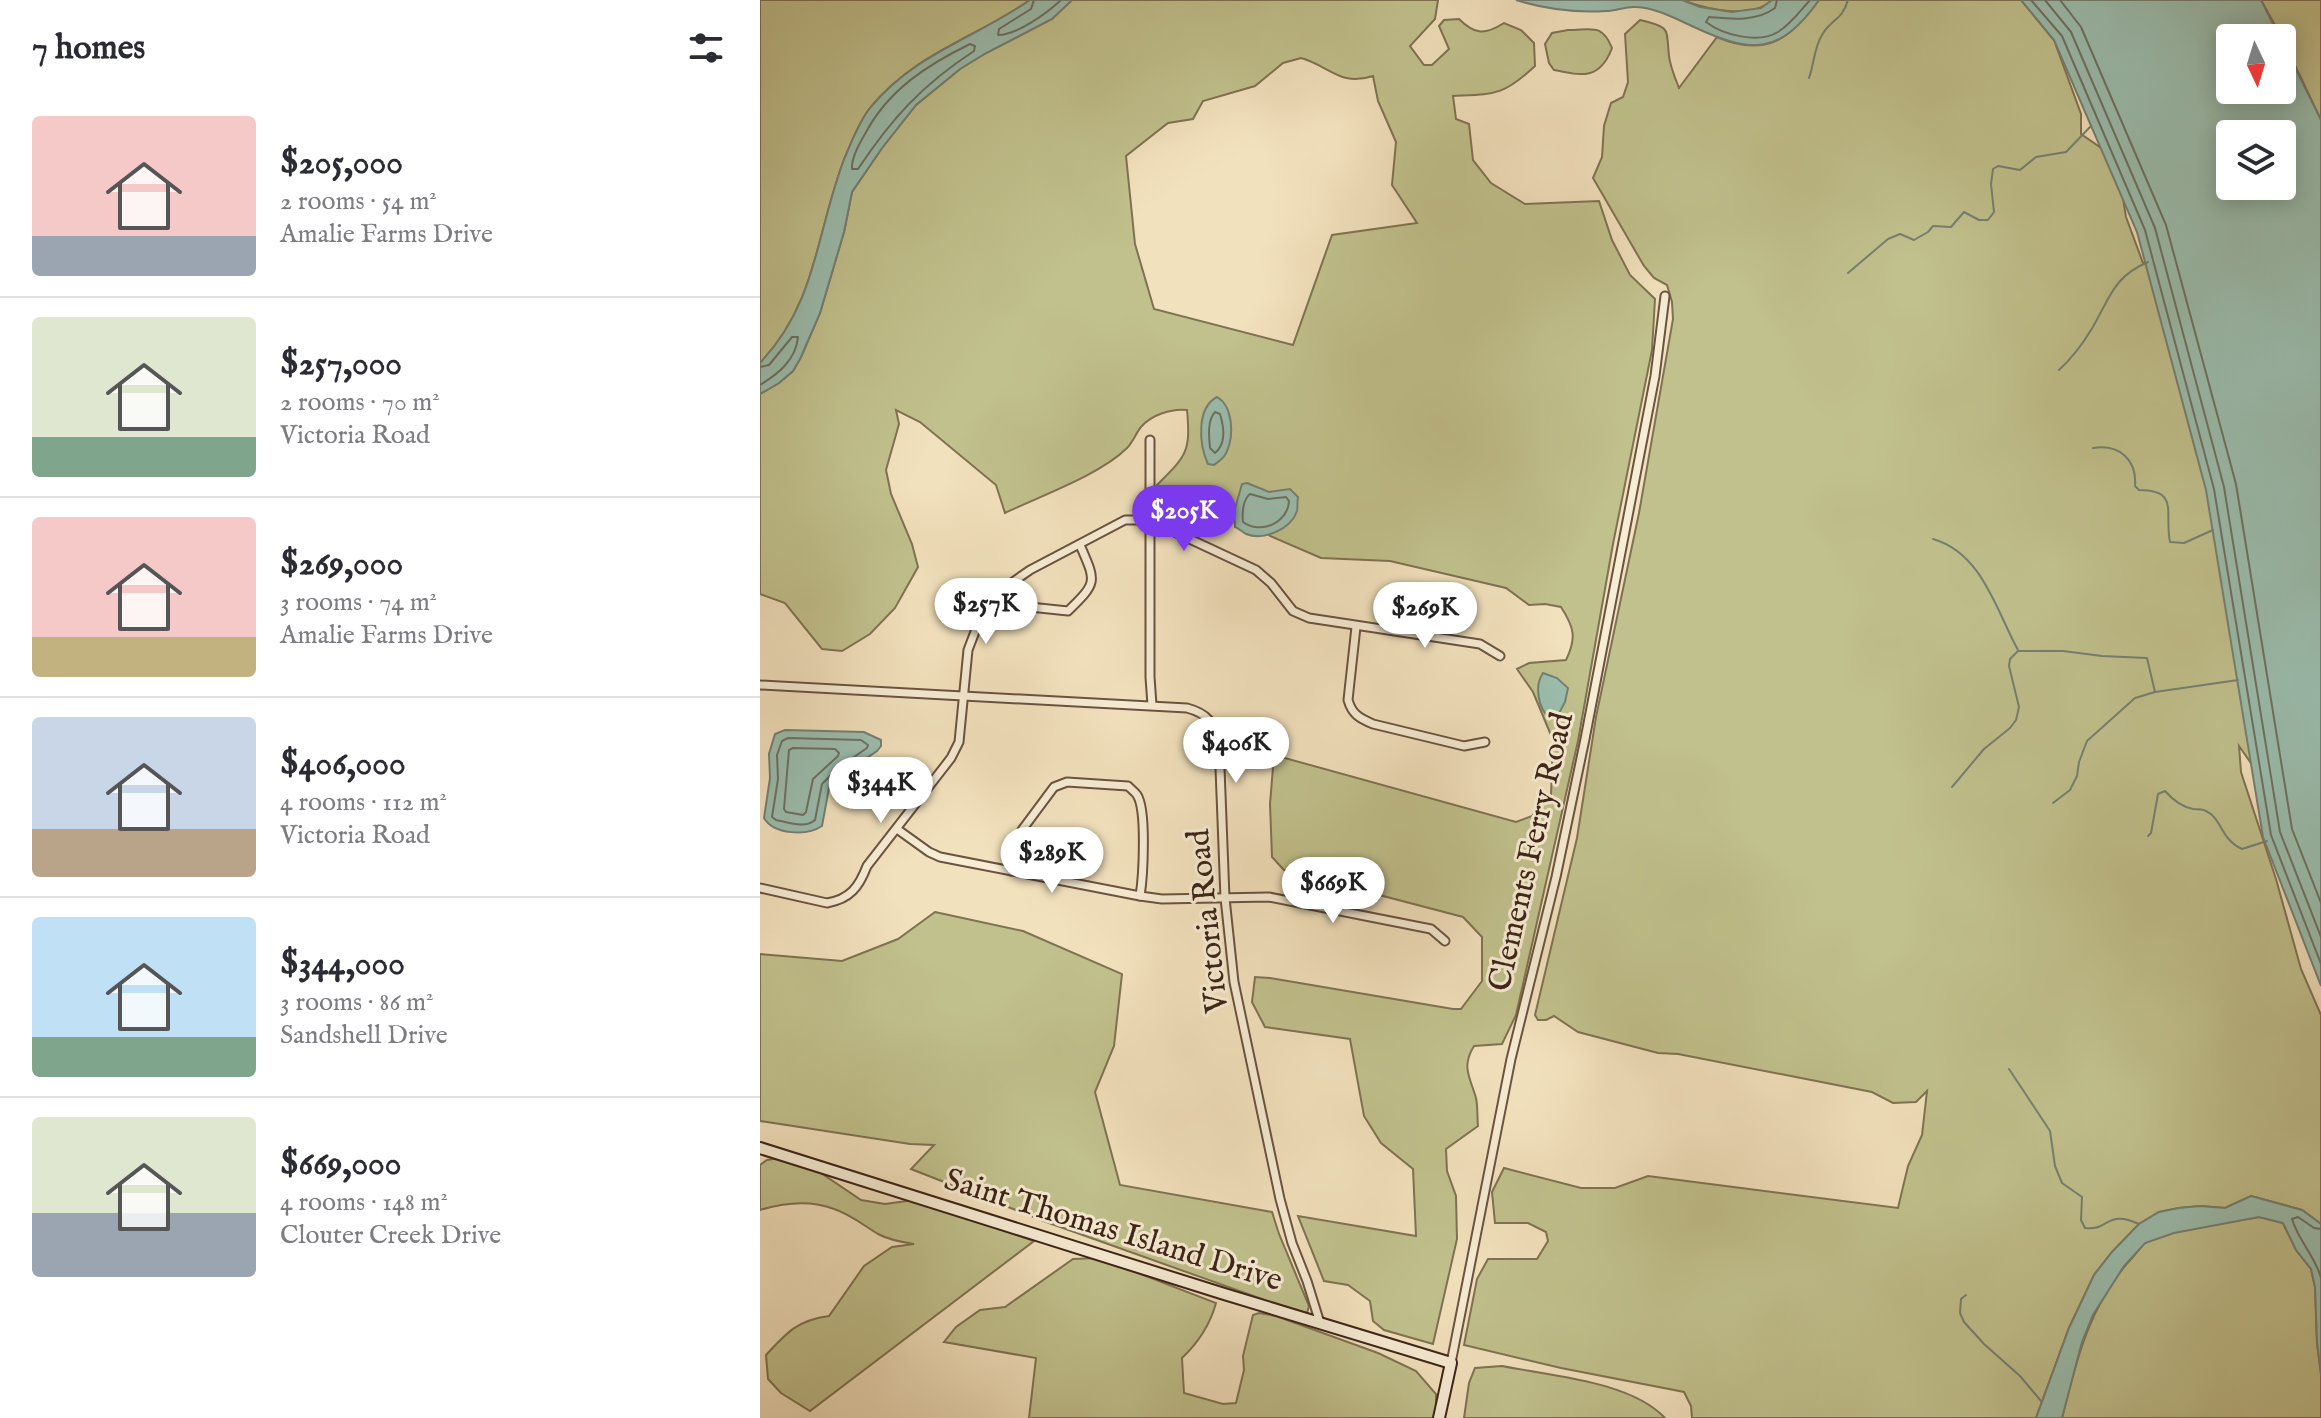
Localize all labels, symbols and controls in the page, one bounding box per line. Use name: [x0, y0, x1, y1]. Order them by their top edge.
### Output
north arrow: [2216, 24, 2296, 104]
map controls: [2216, 24, 2296, 200]
icon: filters: [684, 26, 728, 70]
text: 7 homes: [32, 27, 145, 70]
button: layers: [2216, 120, 2296, 200]
text: $205,000: [280, 142, 403, 185]
icon: home: [96, 148, 192, 244]
text: 2 rooms · 54 m²: [280, 185, 437, 218]
text: Amalie Farms Drive: [280, 218, 493, 251]
text: $257,000: [280, 343, 402, 386]
icon: home: [96, 349, 192, 445]
text: 2 rooms · 70 m²: [280, 386, 440, 419]
text: Victoria Road: [280, 419, 430, 452]
pin: $205K: [1128, 485, 1240, 553]
text: $205K: [1150, 494, 1218, 527]
text: $269,000: [280, 543, 403, 586]
icon: home: [96, 549, 192, 645]
pin: $257K: [930, 578, 1042, 646]
pin: $269K: [1369, 582, 1481, 650]
text: 3 rooms · 74 m²: [280, 586, 437, 619]
text: $257K: [953, 587, 1019, 620]
text: $269K: [1391, 591, 1459, 624]
text: Amalie Farms Drive: [280, 619, 493, 652]
street label: Clements Ferry Road: [1480, 708, 1584, 995]
pin: $406K: [1180, 717, 1292, 785]
text: $406K: [1201, 726, 1271, 759]
text: $406,000: [280, 743, 406, 786]
icon: home: [96, 749, 192, 845]
pin: $344K: [825, 757, 937, 825]
text: $344K: [847, 766, 915, 799]
text: 4 rooms · 112 m²: [280, 786, 447, 819]
text: Victoria Road: [280, 819, 430, 852]
street label: Victoria Road: [1179, 826, 1239, 1016]
pin: $289K: [996, 827, 1108, 895]
text: $289K: [1019, 836, 1085, 869]
pin: $669K: [1277, 857, 1389, 925]
text: $669K: [1300, 866, 1366, 899]
text: $344,000: [280, 943, 405, 986]
icon: home: [96, 949, 192, 1045]
text: 3 rooms · 86 m²: [280, 986, 433, 1019]
text: Sandshell Drive: [280, 1019, 448, 1052]
text: $669,000: [280, 1143, 402, 1186]
icon: home: [96, 1149, 192, 1245]
street label: Saint Thomas Island Drive: [939, 1160, 1287, 1302]
text: 4 rooms · 148 m²: [280, 1186, 448, 1219]
text: Clouter Creek Drive: [280, 1219, 501, 1252]

